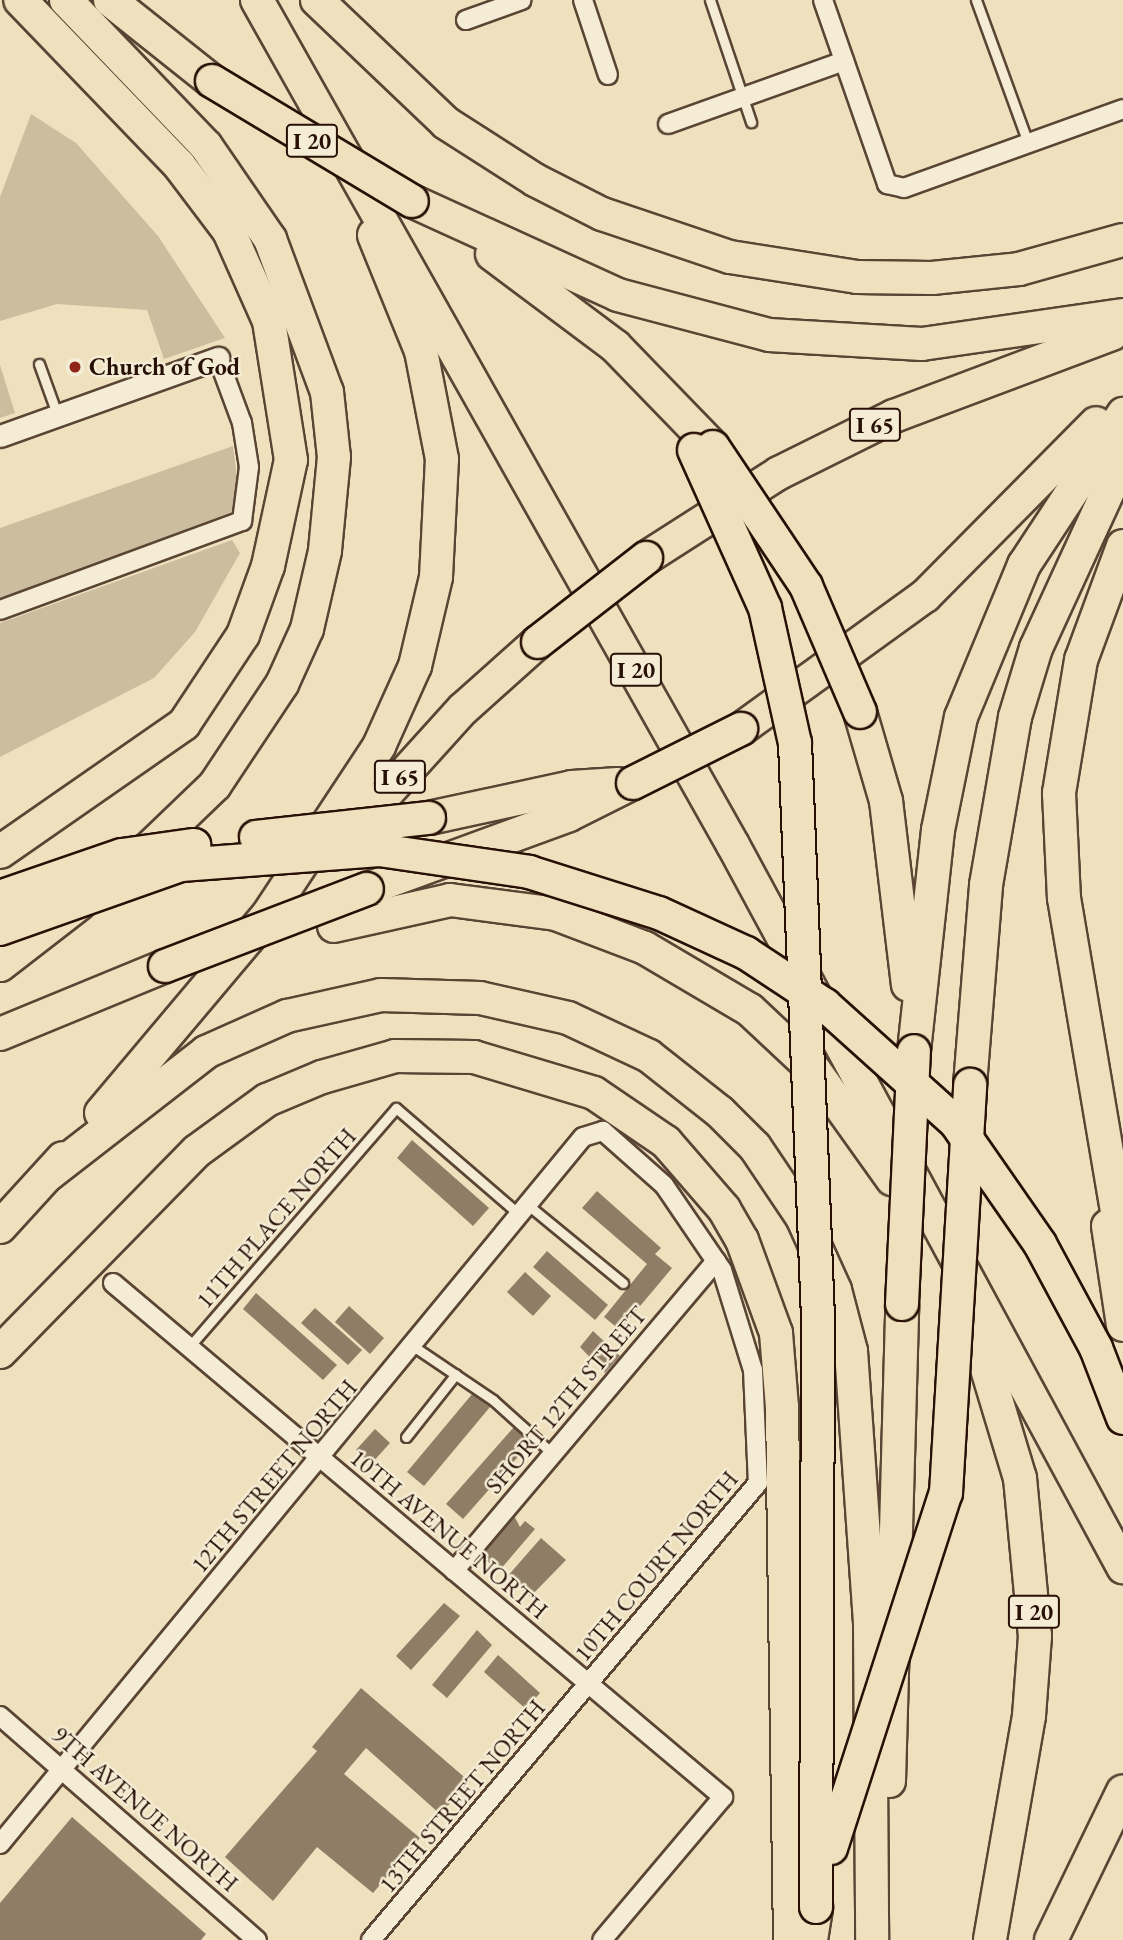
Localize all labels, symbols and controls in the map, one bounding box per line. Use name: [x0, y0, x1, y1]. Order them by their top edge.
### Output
road number: I 20: [286, 122, 338, 160]
place label: Church of God: [89, 353, 240, 381]
marker: Church of God: [67, 359, 83, 375]
road number: I 65: [849, 406, 901, 444]
road number: I 20: [610, 650, 662, 690]
road number: I 65: [374, 758, 426, 796]
street label: 11TH PLACE NORTH: [190, 1122, 362, 1314]
street label: SHORT 12TH STREET: [479, 1301, 653, 1499]
street label: 12TH STREET NORTH: [185, 1374, 363, 1578]
street label: 10TH AVENUE NORTH: [344, 1443, 554, 1625]
street label: 10TH COURT NORTH: [568, 1465, 744, 1667]
road number: I 20: [1008, 1592, 1060, 1632]
street label: 13TH STREET NORTH: [373, 1694, 551, 1898]
street label: 9TH AVENUE NORTH: [46, 1720, 244, 1898]

